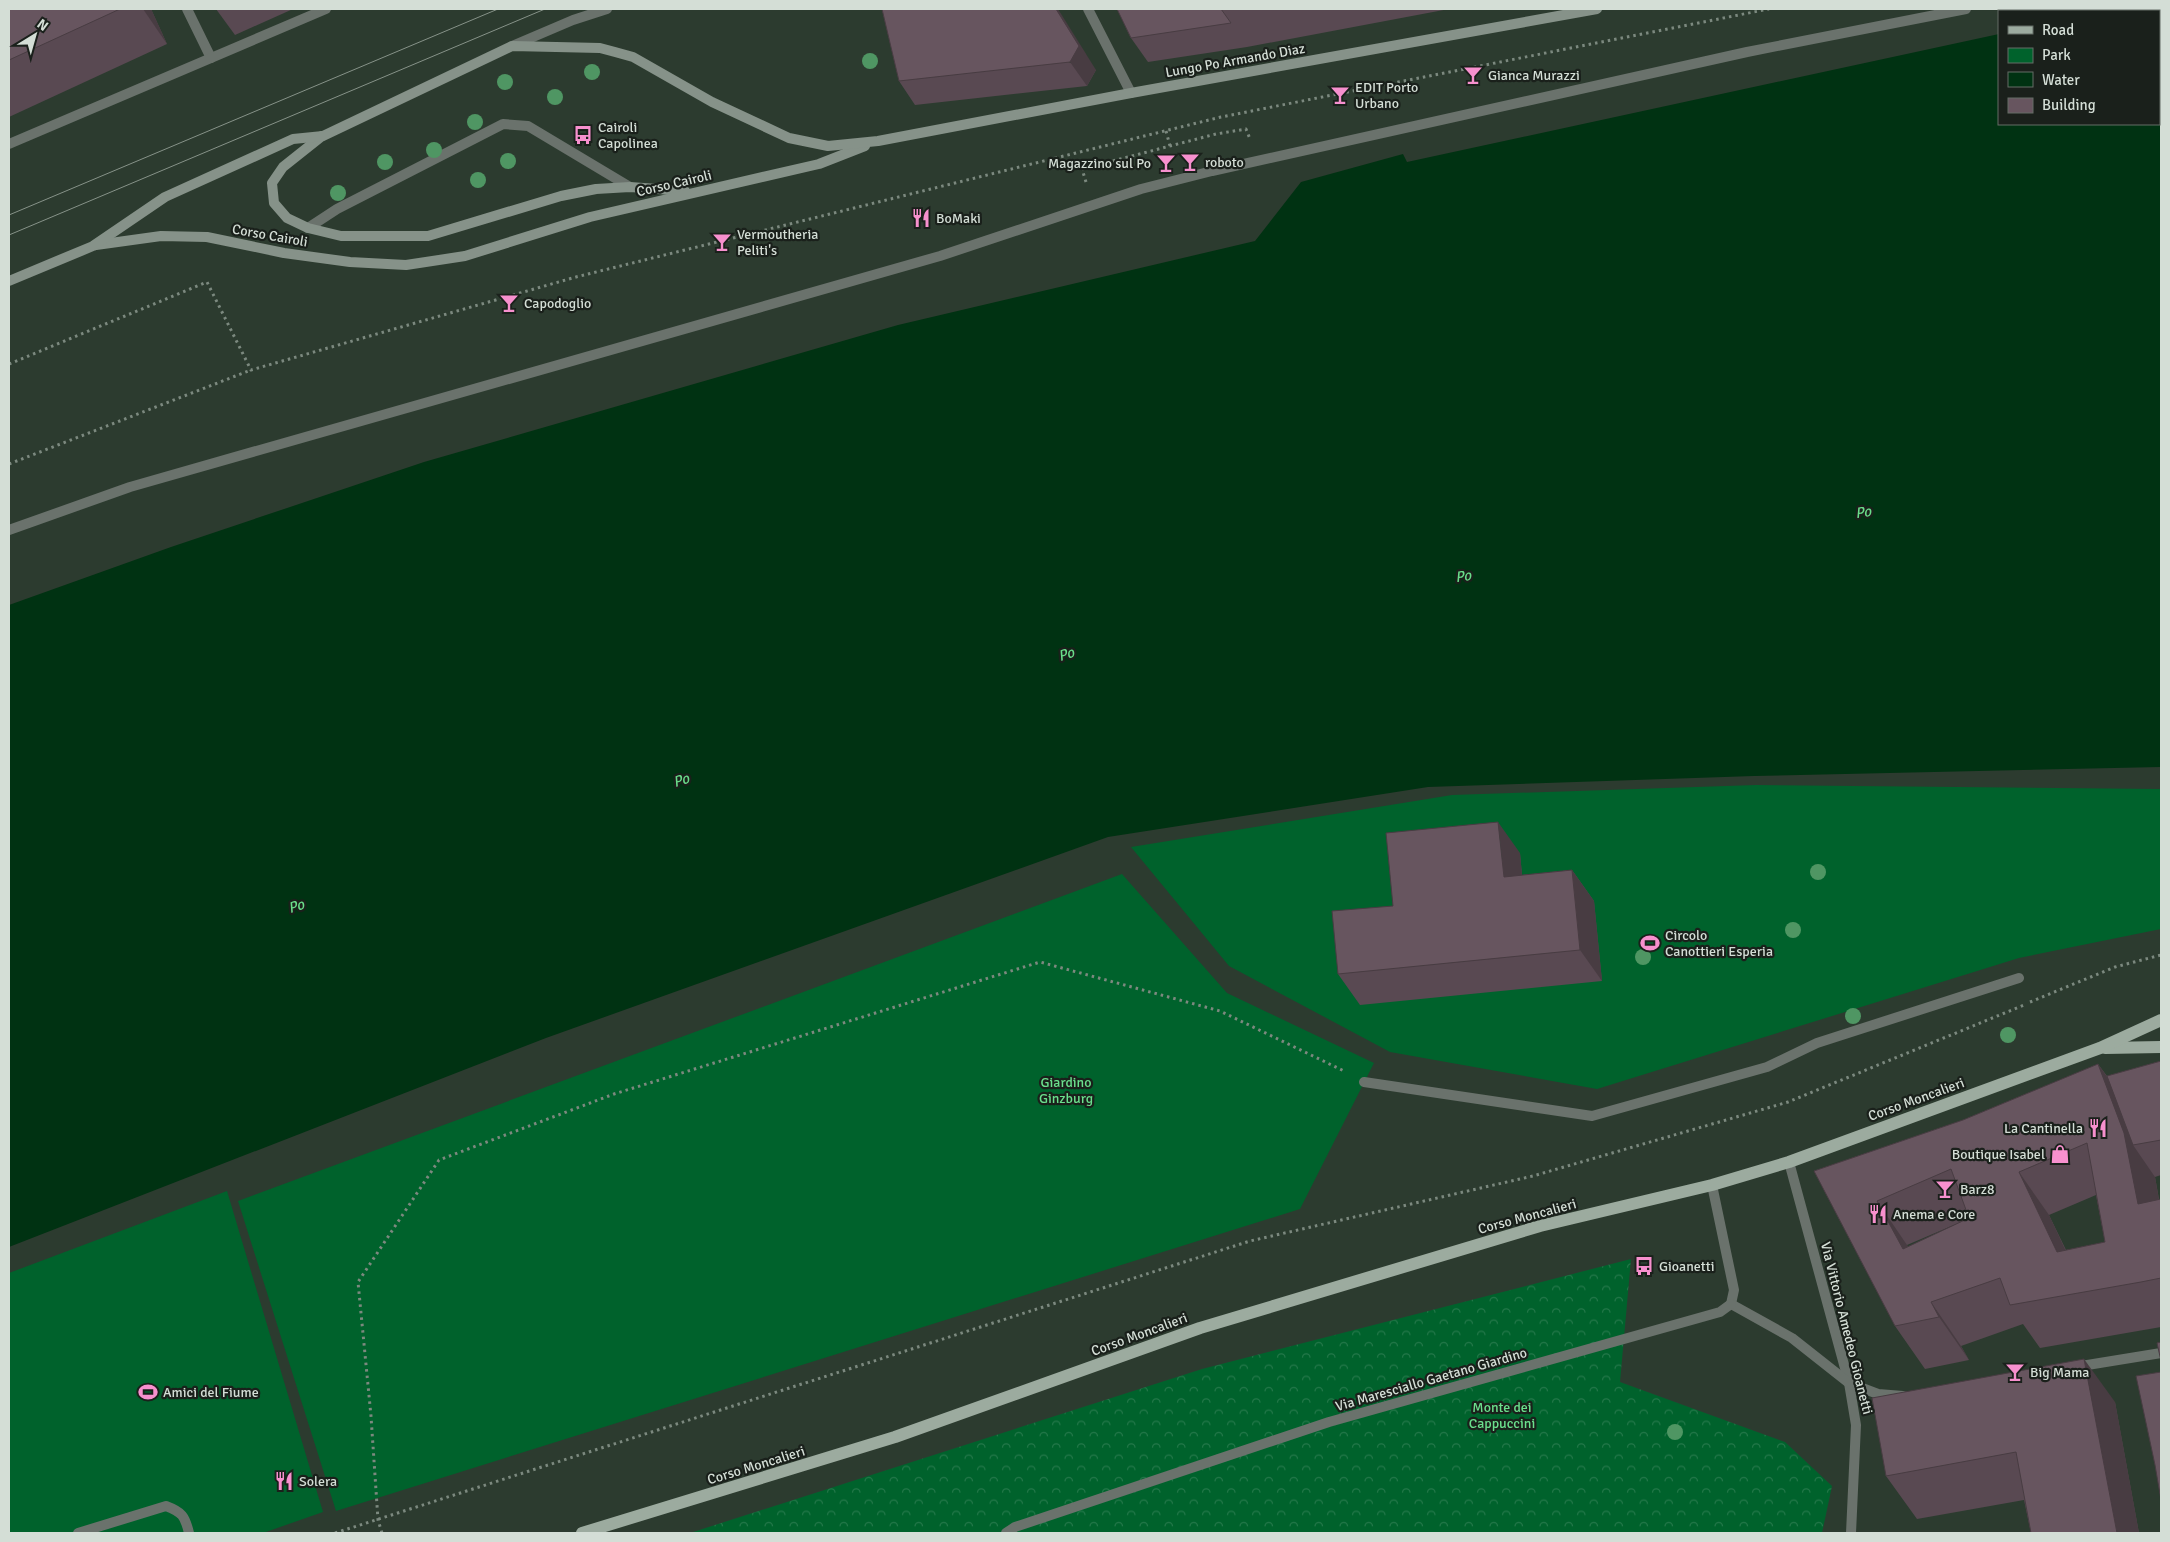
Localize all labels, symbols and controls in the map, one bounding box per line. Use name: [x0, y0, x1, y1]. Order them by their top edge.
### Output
north arrow: [10, 10, 60, 60]
legend: [1998, 10, 2160, 125]
text: N: [34, 15, 52, 35]
text: Road: [2042, 21, 2074, 39]
street label: Lungo Po Armando Diaz: [1164, 40, 1306, 81]
text: Park: [2042, 46, 2071, 64]
bar icon: Gianca Murazzi: [1462, 64, 1484, 86]
place label: Gianca Murazzi: [1488, 67, 1580, 84]
text: Water: [2042, 71, 2080, 89]
place label: EDIT Porto Urbano: [1355, 79, 1418, 112]
bar icon: EDIT Porto Urbano: [1329, 84, 1351, 106]
text: Building: [2042, 96, 2096, 114]
place label: Cairoli Capolinea: [598, 119, 658, 152]
bus stop icon: Cairoli Capolinea: [572, 124, 594, 146]
bar icon: roboto: [1179, 151, 1201, 173]
bar icon: Magazzino sul Po: [1155, 152, 1177, 174]
place label: roboto: [1205, 154, 1244, 171]
place label: Magazzino sul Po: [1048, 155, 1151, 172]
street label: Corso Cairoli: [635, 167, 713, 200]
restaurant icon: BoMaki: [910, 207, 932, 229]
place label: BoMaki: [936, 210, 981, 227]
street label: Corso Cairoli: [231, 220, 309, 251]
place label: Vermoutheria Peliti's: [737, 226, 818, 259]
bar icon: Vermoutheria Peliti's: [711, 231, 733, 253]
bar icon: Capodoglio: [498, 292, 520, 314]
place label: Capodoglio: [524, 295, 591, 312]
water label: Po: [1854, 502, 1873, 522]
water label: Po: [1454, 566, 1473, 586]
water label: Po: [1056, 643, 1077, 665]
water label: Po: [671, 769, 692, 791]
water label: Po: [286, 895, 307, 917]
place label: Circolo Canottieri Esperia: [1665, 927, 1773, 960]
sports icon: Circolo Canottieri Esperia: [1639, 932, 1661, 954]
park label: Giardino Ginzburg: [1039, 1074, 1093, 1107]
street label: Corso Moncalieri: [1866, 1074, 1967, 1125]
restaurant icon: La Cantinella: [2087, 1117, 2109, 1139]
place label: La Cantinella: [2004, 1120, 2083, 1137]
shop icon: Boutique Isabel: [2049, 1143, 2071, 1165]
place label: Boutique Isabel: [1952, 1146, 2045, 1163]
bar icon: Barz8: [1934, 1178, 1956, 1200]
place label: Barz8: [1960, 1181, 1995, 1198]
street label: Corso Moncalieri: [1476, 1195, 1578, 1238]
restaurant icon: Anema e Core: [1867, 1203, 1889, 1225]
place label: Anema e Core: [1893, 1206, 1975, 1223]
street label: Via Vittorio Amedeo Gioanetti: [1817, 1240, 1876, 1416]
bus stop icon: Gioanetti: [1633, 1255, 1655, 1277]
place label: Gioanetti: [1659, 1258, 1715, 1275]
street label: Corso Moncalieri: [1089, 1309, 1190, 1360]
street label: Via Maresciallo Gaetano Giardino: [1333, 1344, 1529, 1415]
bar icon: Big Mama: [2004, 1361, 2026, 1383]
place label: Big Mama: [2030, 1364, 2089, 1381]
sports icon: Amici del Fiume: [137, 1381, 159, 1403]
place label: Amici del Fiume: [163, 1384, 259, 1401]
park label: Monte dei Cappuccini: [1469, 1399, 1535, 1432]
street label: Corso Moncalieri: [705, 1443, 807, 1488]
restaurant icon: Solera: [273, 1470, 295, 1492]
place label: Solera: [299, 1473, 337, 1490]

